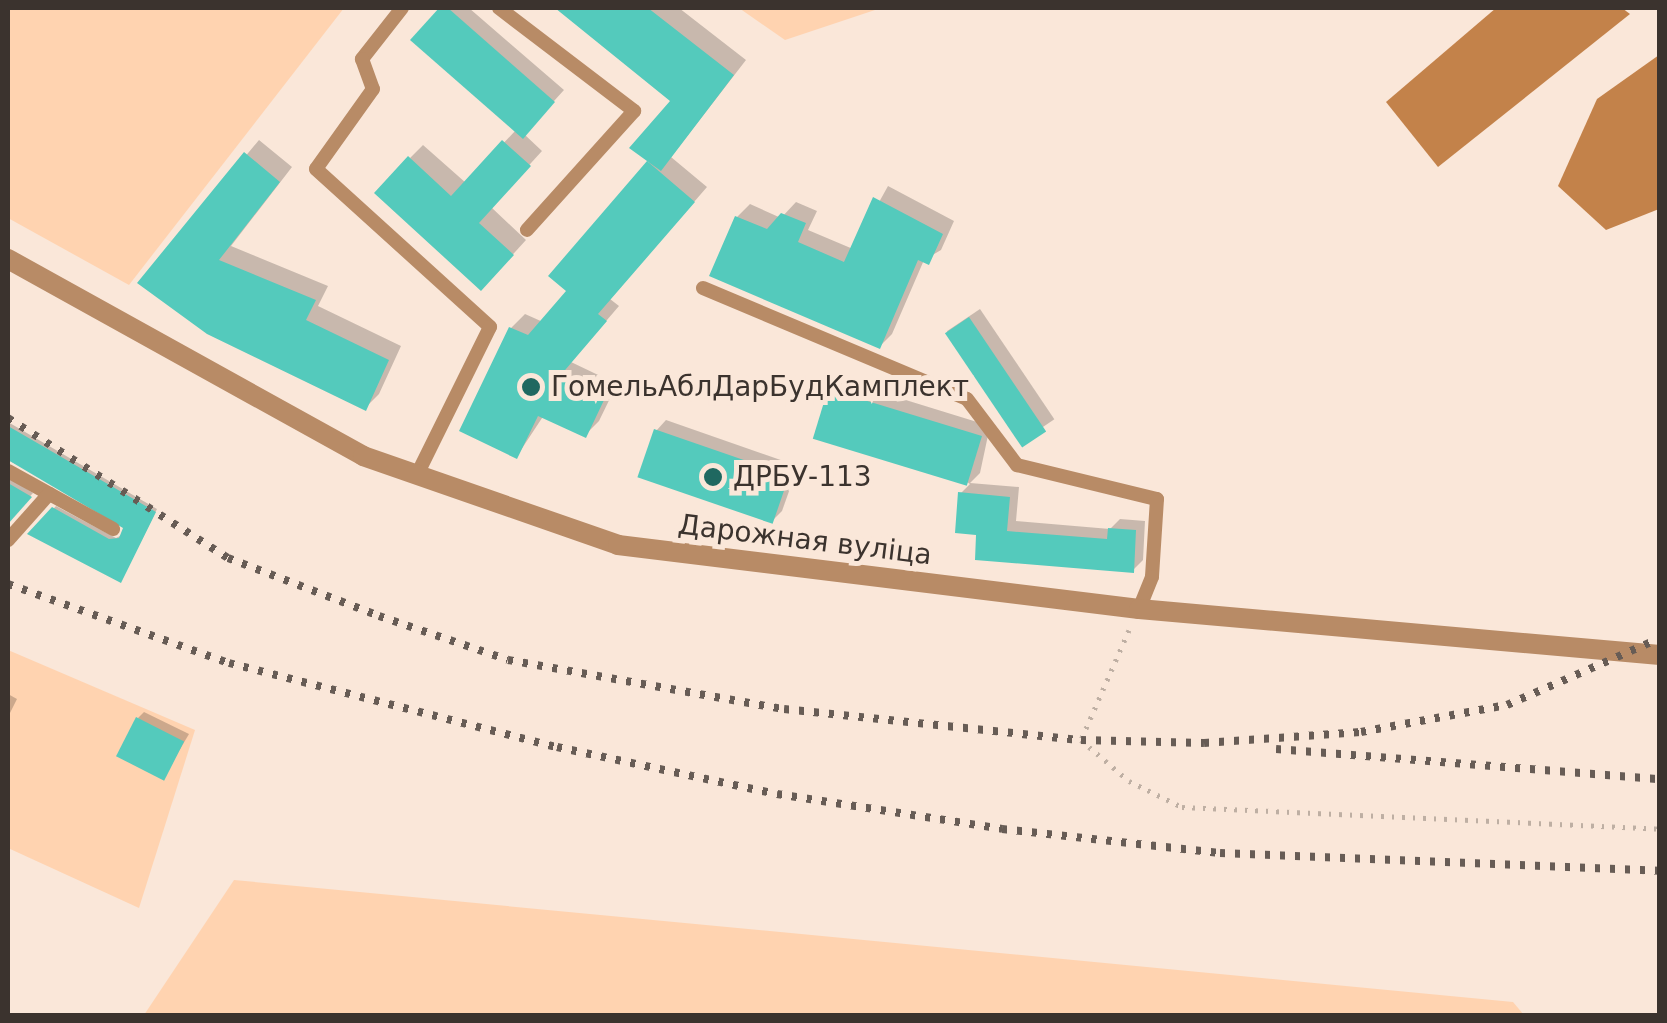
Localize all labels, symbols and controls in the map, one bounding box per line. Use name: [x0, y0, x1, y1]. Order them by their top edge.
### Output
place label: ГомельАблДарБудКамплект: [551, 370, 969, 404]
marker: ГомельАблДарБудКамплект: [520, 376, 542, 398]
place label: ДРБУ-113: [733, 460, 872, 494]
marker: ДРБУ-113: [702, 466, 724, 488]
street label: Дарожная вуліца: [676, 508, 934, 572]

